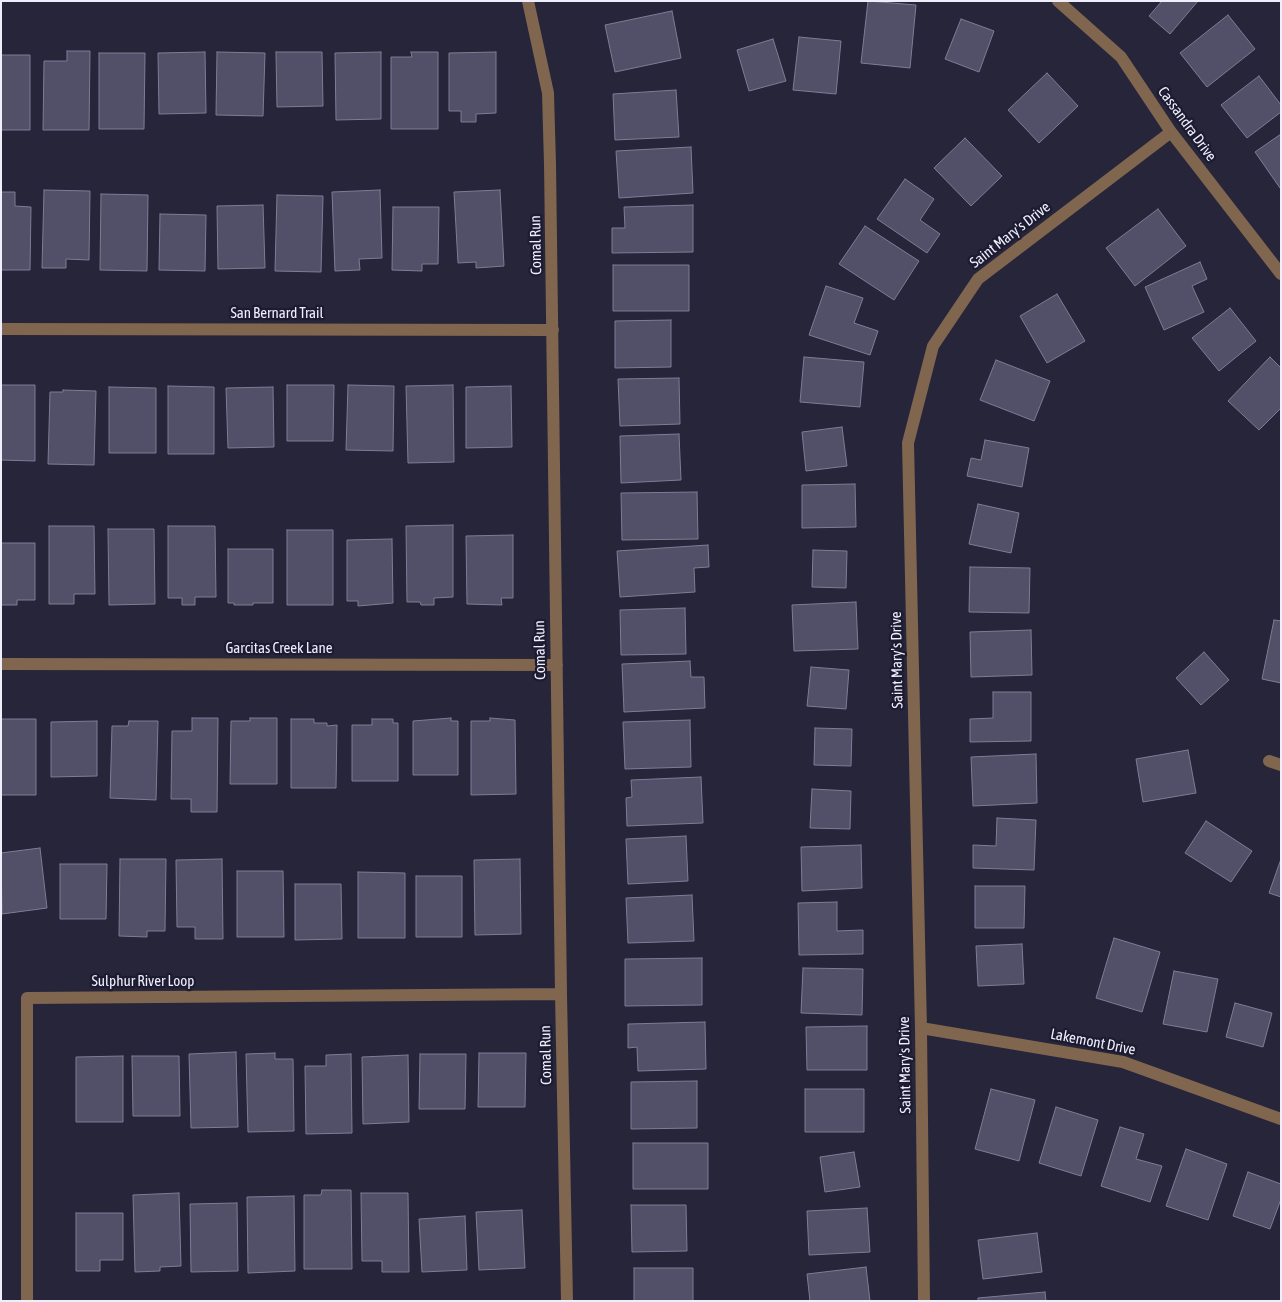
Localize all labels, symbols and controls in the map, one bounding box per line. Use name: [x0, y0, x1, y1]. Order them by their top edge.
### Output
street label: Cassandra Drive: [1154, 83, 1220, 165]
street label: Saint Mary's Drive: [966, 198, 1054, 272]
street label: Comal Run: [526, 215, 546, 275]
street label: San Bernard Trail: [231, 304, 323, 322]
street label: Saint Mary's Drive: [887, 611, 907, 709]
street label: Comal Run: [530, 620, 550, 680]
street label: Garcitas Creek Lane: [225, 639, 333, 657]
street label: Sulphur River Loop: [92, 972, 194, 990]
street label: Saint Mary's Drive: [895, 1016, 915, 1114]
street label: Comal Run: [536, 1025, 556, 1085]
street label: Lakemont Drive: [1049, 1025, 1137, 1059]

